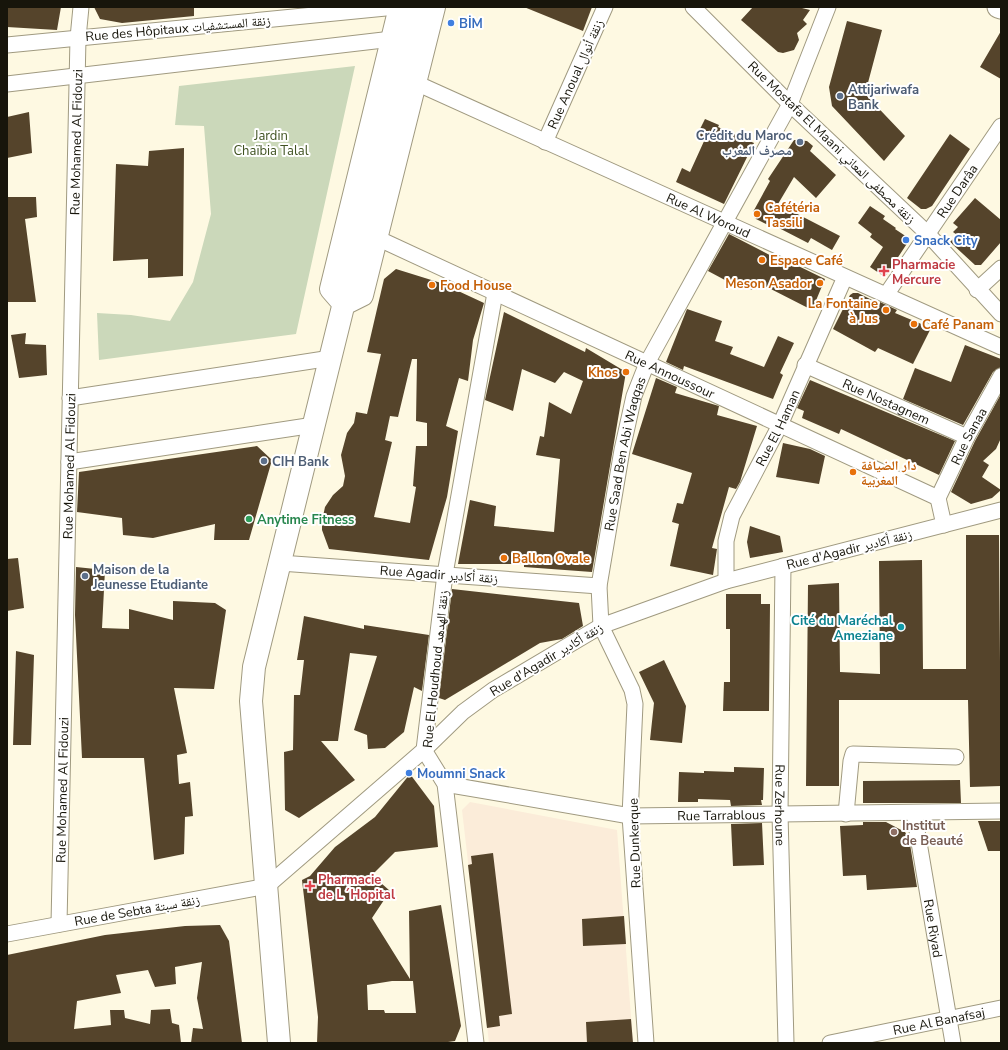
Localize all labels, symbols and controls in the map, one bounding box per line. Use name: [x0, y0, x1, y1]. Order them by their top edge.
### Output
street label: Rue des Hôpitaux زنقة المستشفيات: [85, 12, 272, 46]
place label: BİM: [459, 15, 483, 33]
street label: Rue Anoual زنقة أنوال: [544, 17, 608, 132]
marker: BİM: [446, 18, 456, 28]
street label: Rue Mostafa El Maani زنقة مصطفى المعاني: [743, 57, 919, 229]
street label: Rue Mohamed Al Fidouzi: [66, 69, 87, 215]
place label: Attijariwafa Bank: [848, 81, 919, 114]
marker: Attijariwafa Bank: [835, 91, 845, 101]
park label: Jardin Chaïbia Talal: [233, 127, 309, 160]
place label: Crédit du Maroc مصرف المغرب: [696, 127, 792, 160]
marker: Crédit du Maroc مصرف المغرب: [795, 137, 805, 147]
street label: Rue Darâa: [933, 161, 982, 222]
street label: Rue Al Woroud: [663, 189, 753, 243]
place label: Cafétéria Tassili: [765, 199, 820, 232]
marker: Cafétéria Tassili: [752, 209, 762, 219]
place label: Snack City: [914, 232, 978, 250]
marker: Snack City: [901, 235, 911, 245]
place label: Espace Café: [770, 252, 843, 270]
marker: Espace Café: [757, 255, 767, 265]
place label: Pharmacie Mercure: [892, 256, 955, 289]
marker: Pharmacie Mercure: [879, 266, 889, 276]
place label: Meson Asador: [725, 275, 813, 293]
place label: Food House: [440, 277, 512, 295]
marker: Meson Asador: [815, 278, 825, 288]
marker: Food House: [427, 280, 437, 290]
place label: La Fontaine à Jus: [808, 295, 878, 328]
marker: La Fontaine à Jus: [881, 305, 891, 315]
place label: Café Panam: [922, 316, 994, 334]
marker: Café Panam: [909, 319, 919, 329]
street label: Rue Annoussour: [622, 346, 718, 403]
place label: Khos: [588, 364, 618, 382]
marker: Khos: [621, 367, 631, 377]
street label: Rue Saad Ben Abi Waqqas: [600, 374, 651, 532]
street label: Rue Nostagnem: [839, 375, 932, 429]
street label: Rue El Haman: [752, 387, 804, 470]
street label: Rue Mohamed Al Fidouzi: [59, 393, 80, 539]
street label: Rue Sanaa: [947, 405, 992, 468]
place label: CIH Bank: [272, 453, 330, 471]
marker: CIH Bank: [259, 456, 269, 466]
place label: دار الضيافة المغربية: [861, 457, 917, 490]
marker: دار الضيافة المغربية: [848, 467, 858, 477]
place label: Anytime Fitness: [257, 511, 354, 529]
marker: Anytime Fitness: [244, 514, 254, 524]
street label: Rue d'Agadir زنقة أكادير: [785, 526, 914, 574]
place label: Ballon Ovale: [512, 550, 590, 568]
marker: Ballon Ovale: [499, 553, 509, 563]
place label: Maison de la Jeunesse Etudiante: [92, 561, 208, 594]
street label: Rue Agadir زنقة أكادير: [379, 562, 499, 588]
marker: Maison de la Jeunesse Etudiante: [80, 571, 90, 581]
street label: Rue El Houdhoud زنقة الهدهد: [419, 589, 453, 749]
place label: Cité du Maréchal Ameziane: [791, 612, 894, 645]
street label: Rue d'Agadir زنقة أكادير: [487, 619, 606, 701]
marker: Cité du Maréchal Ameziane: [896, 622, 906, 632]
street label: Rue Mohamed Al Fidouzi: [52, 717, 73, 863]
street label: Rue Zerhoune: [770, 764, 789, 846]
place label: Moumni Snack: [417, 765, 506, 783]
marker: Moumni Snack: [404, 768, 414, 778]
street label: Rue Dunkerque: [624, 798, 646, 888]
street label: Rue Tarrablous: [677, 806, 766, 825]
place label: Institut de Beauté: [902, 817, 963, 850]
marker: Institut de Beauté: [889, 827, 899, 837]
place label: Pharmacie de L´Hopital: [318, 871, 396, 904]
marker: Pharmacie de L´Hopital: [305, 881, 315, 891]
street label: Rue de Sebta زنقة سبتة: [73, 891, 201, 931]
street label: Rue Riyad: [919, 898, 946, 959]
street label: Rue Al Banafsaj: [891, 1004, 987, 1040]

